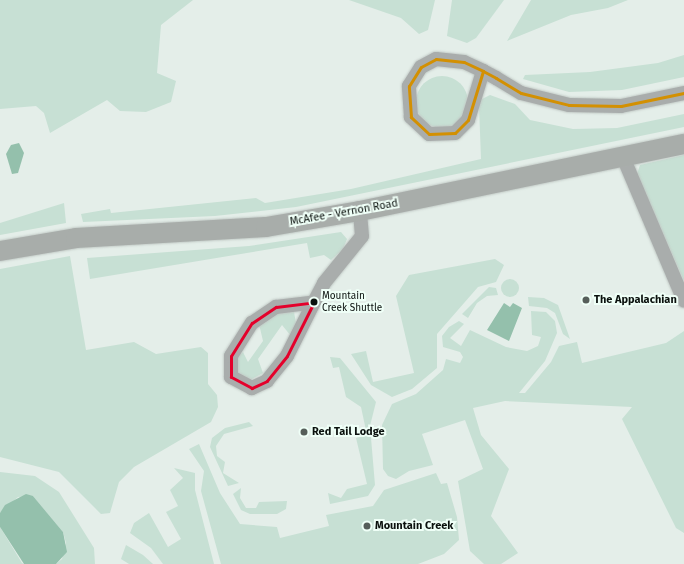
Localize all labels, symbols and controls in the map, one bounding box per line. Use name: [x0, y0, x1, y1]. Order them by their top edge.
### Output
street label: McAfee - Vernon Road: [289, 197, 399, 229]
place label: Mountain Creek Shuttle: [322, 290, 382, 314]
place label: The Appalachian: [594, 293, 677, 307]
marker: The Appalachian: [581, 295, 591, 305]
marker: Mountain Creek Shuttle: [309, 297, 319, 307]
place label: Red Tail Lodge: [312, 425, 385, 439]
marker: Red Tail Lodge: [299, 427, 309, 437]
place label: Mountain Creek: [375, 519, 453, 533]
marker: Mountain Creek: [362, 521, 372, 531]

